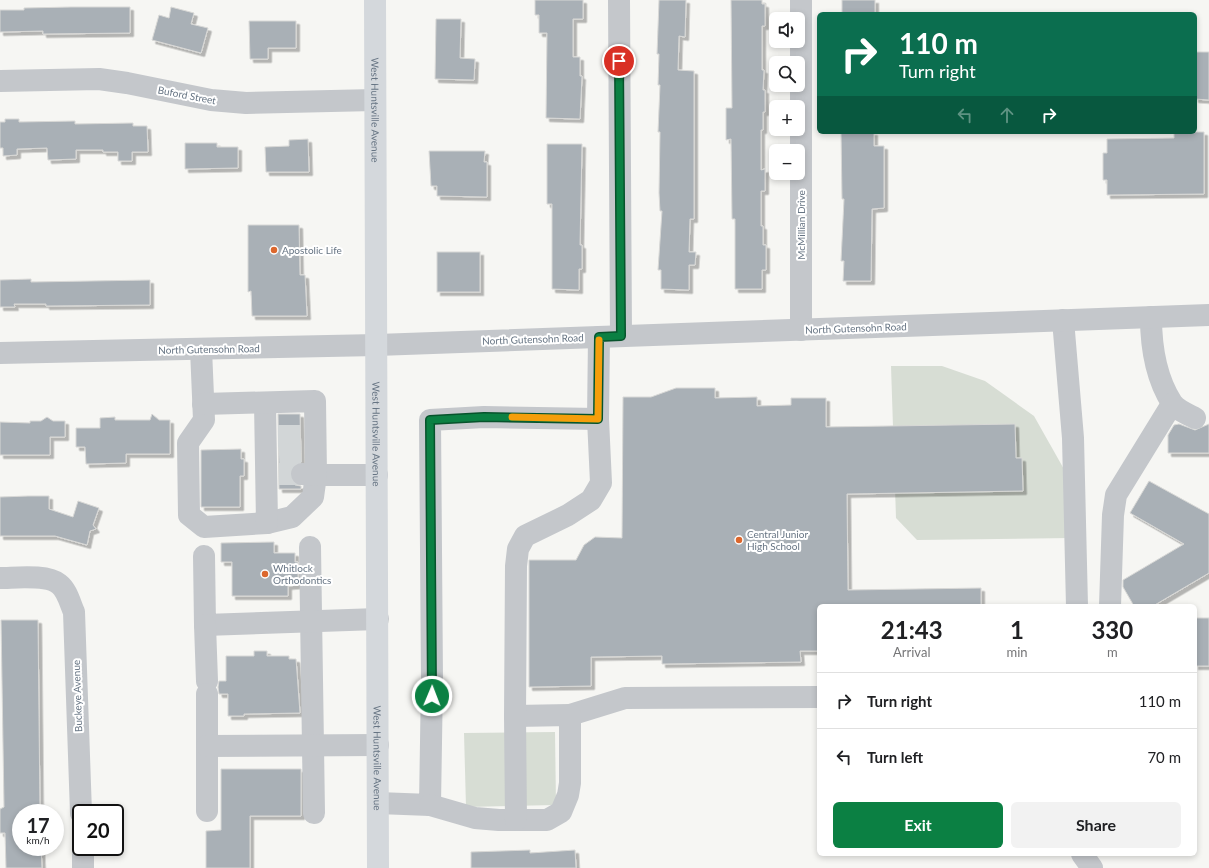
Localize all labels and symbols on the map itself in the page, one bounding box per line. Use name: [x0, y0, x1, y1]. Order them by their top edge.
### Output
pin: [602, 44, 636, 78]
street label: West Huntsville Avenue: [369, 57, 382, 163]
street label: Buford Street: [157, 83, 217, 107]
street label: McMillian Drive: [795, 190, 807, 260]
place label: Apostolic Life: [282, 244, 342, 256]
marker: Apostolic Life: [269, 245, 279, 255]
street label: North Gutensohn Road: [805, 320, 907, 336]
street label: North Gutensohn Road: [482, 331, 584, 347]
street label: North Gutensohn Road: [158, 342, 260, 356]
street label: West Huntsville Avenue: [370, 381, 383, 487]
place label: Central Junior High School: [747, 528, 808, 552]
marker: Central Junior High School: [734, 535, 744, 545]
place label: Whitlock Orthodontics: [273, 562, 331, 586]
marker: Whitlock Orthodontics: [260, 569, 270, 579]
street label: Buckeye Avenue: [70, 660, 84, 732]
position arrow: [411, 675, 453, 717]
street label: West Huntsville Avenue: [371, 705, 384, 811]
speed limit sign: 20: [72, 804, 124, 856]

